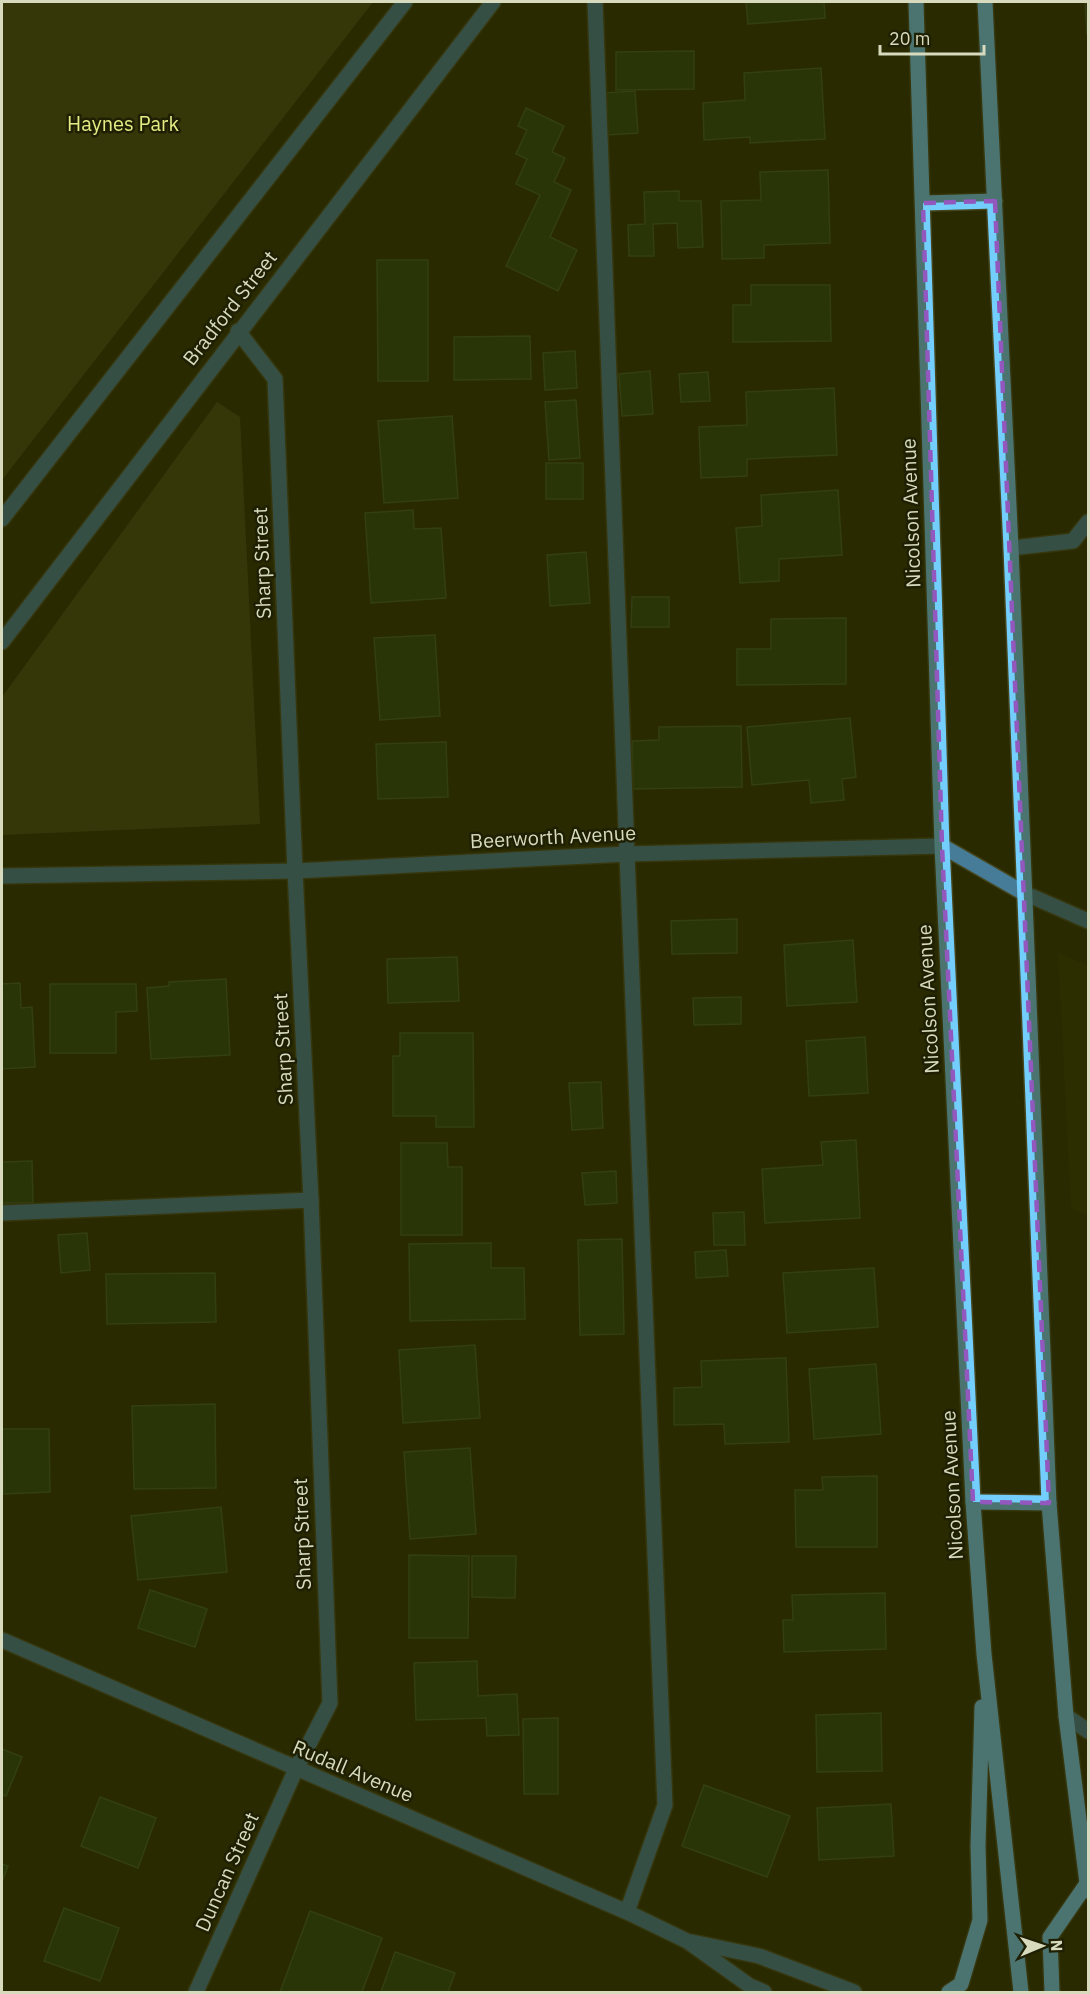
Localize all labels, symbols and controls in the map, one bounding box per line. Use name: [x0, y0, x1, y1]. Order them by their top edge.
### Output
scale bar: [880, 18, 984, 56]
text: 20 m: [889, 27, 931, 50]
park label: Haynes Park: [67, 110, 179, 137]
street label: Bradford Street: [176, 245, 283, 371]
street label: Nicolson Avenue: [894, 438, 927, 588]
street label: Sharp Street: [246, 506, 277, 620]
street label: Beerworth Avenue: [469, 819, 637, 854]
street label: Nicolson Avenue: [910, 924, 945, 1074]
street label: Sharp Street: [266, 992, 299, 1106]
street label: Nicolson Avenue: [934, 1410, 969, 1560]
street label: Sharp Street: [286, 1477, 317, 1591]
street label: Rudall Avenue: [289, 1733, 418, 1808]
street label: Duncan Street: [188, 1808, 265, 1936]
north arrow: [1012, 1916, 1072, 1976]
text: N: [1047, 1939, 1067, 1952]

